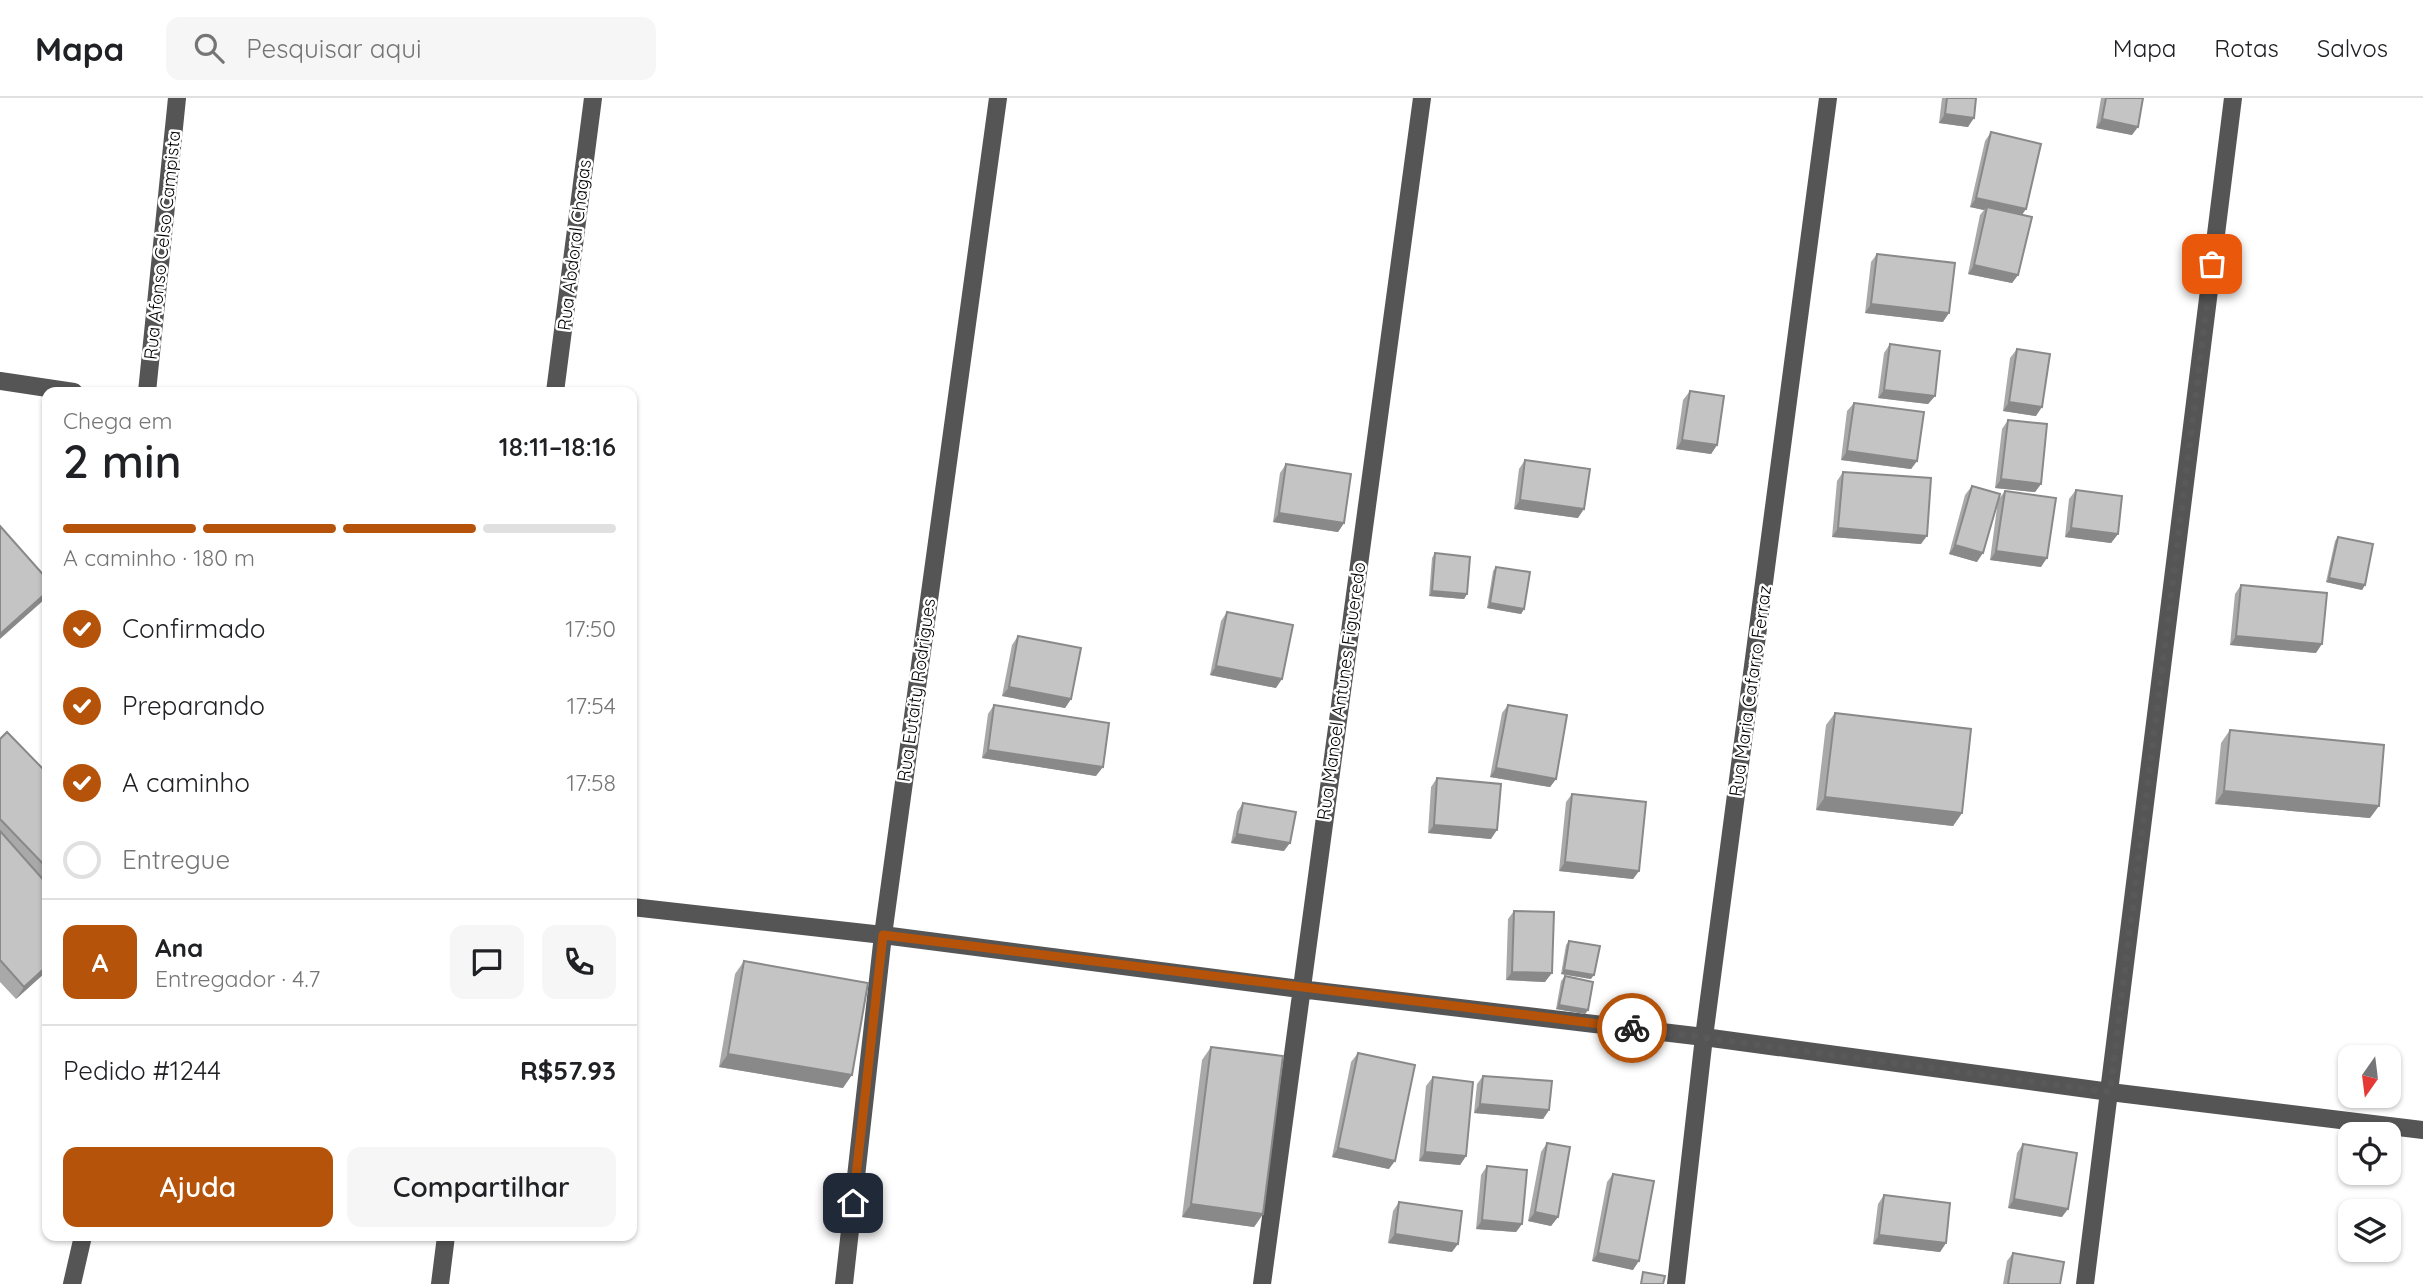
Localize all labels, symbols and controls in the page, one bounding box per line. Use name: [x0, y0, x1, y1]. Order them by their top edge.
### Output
search box: [166, 17, 656, 80]
text: Mapa: [35, 28, 124, 69]
icon: search: [190, 29, 228, 67]
text: Pesquisar aqui: [246, 32, 422, 65]
text: Mapa: [2113, 33, 2176, 63]
text: Rotas: [2214, 33, 2279, 63]
text: Salvos: [2317, 33, 2388, 63]
street label: Rua Afonso Celso Campista: [139, 129, 185, 361]
street label: Rua Abdoral Chagas: [552, 158, 596, 332]
pin: [2182, 234, 2242, 294]
icon: bag: [2193, 245, 2231, 283]
text: Chega em: [63, 406, 172, 435]
text: 18:11–18:16: [499, 430, 616, 463]
text: 2 min: [63, 432, 182, 490]
text: A caminho · 180 m: [63, 543, 255, 572]
street label: Rua Manoel Antunes Figueredo: [1311, 560, 1371, 822]
street label: Rua Maria Cafarro Ferraz: [1724, 584, 1776, 798]
street label: Rua Eutaity Rodrigues: [892, 597, 940, 783]
icon: check: [63, 610, 101, 648]
text: Confirmado: [122, 612, 266, 645]
text: 17:50: [565, 614, 616, 643]
icon: check: [63, 687, 101, 725]
text: Preparando: [122, 689, 265, 722]
text: 17:54: [567, 691, 616, 720]
icon: check: [63, 764, 101, 802]
text: A caminho: [122, 766, 250, 799]
text: 17:58: [566, 768, 616, 797]
text: Entregue: [122, 843, 230, 876]
button: chat: [450, 925, 524, 999]
button: phone: [542, 925, 616, 999]
text: Ana: [155, 931, 203, 964]
text: A: [92, 946, 108, 979]
text: Entregador · 4.7: [155, 964, 320, 993]
courier: [1597, 993, 1667, 1063]
icon: bike: [1613, 1009, 1651, 1047]
north arrow: [2338, 1045, 2401, 1108]
map controls: [2338, 1045, 2401, 1262]
text: Pedido #1244: [63, 1054, 221, 1087]
text: R$57.93: [520, 1054, 616, 1087]
button: locate: [2338, 1122, 2401, 1185]
button: Ajuda: [63, 1147, 333, 1227]
button: Compartilhar: [347, 1147, 616, 1227]
pin: [823, 1173, 883, 1233]
icon: home: [834, 1184, 872, 1222]
button: layers: [2338, 1199, 2401, 1262]

